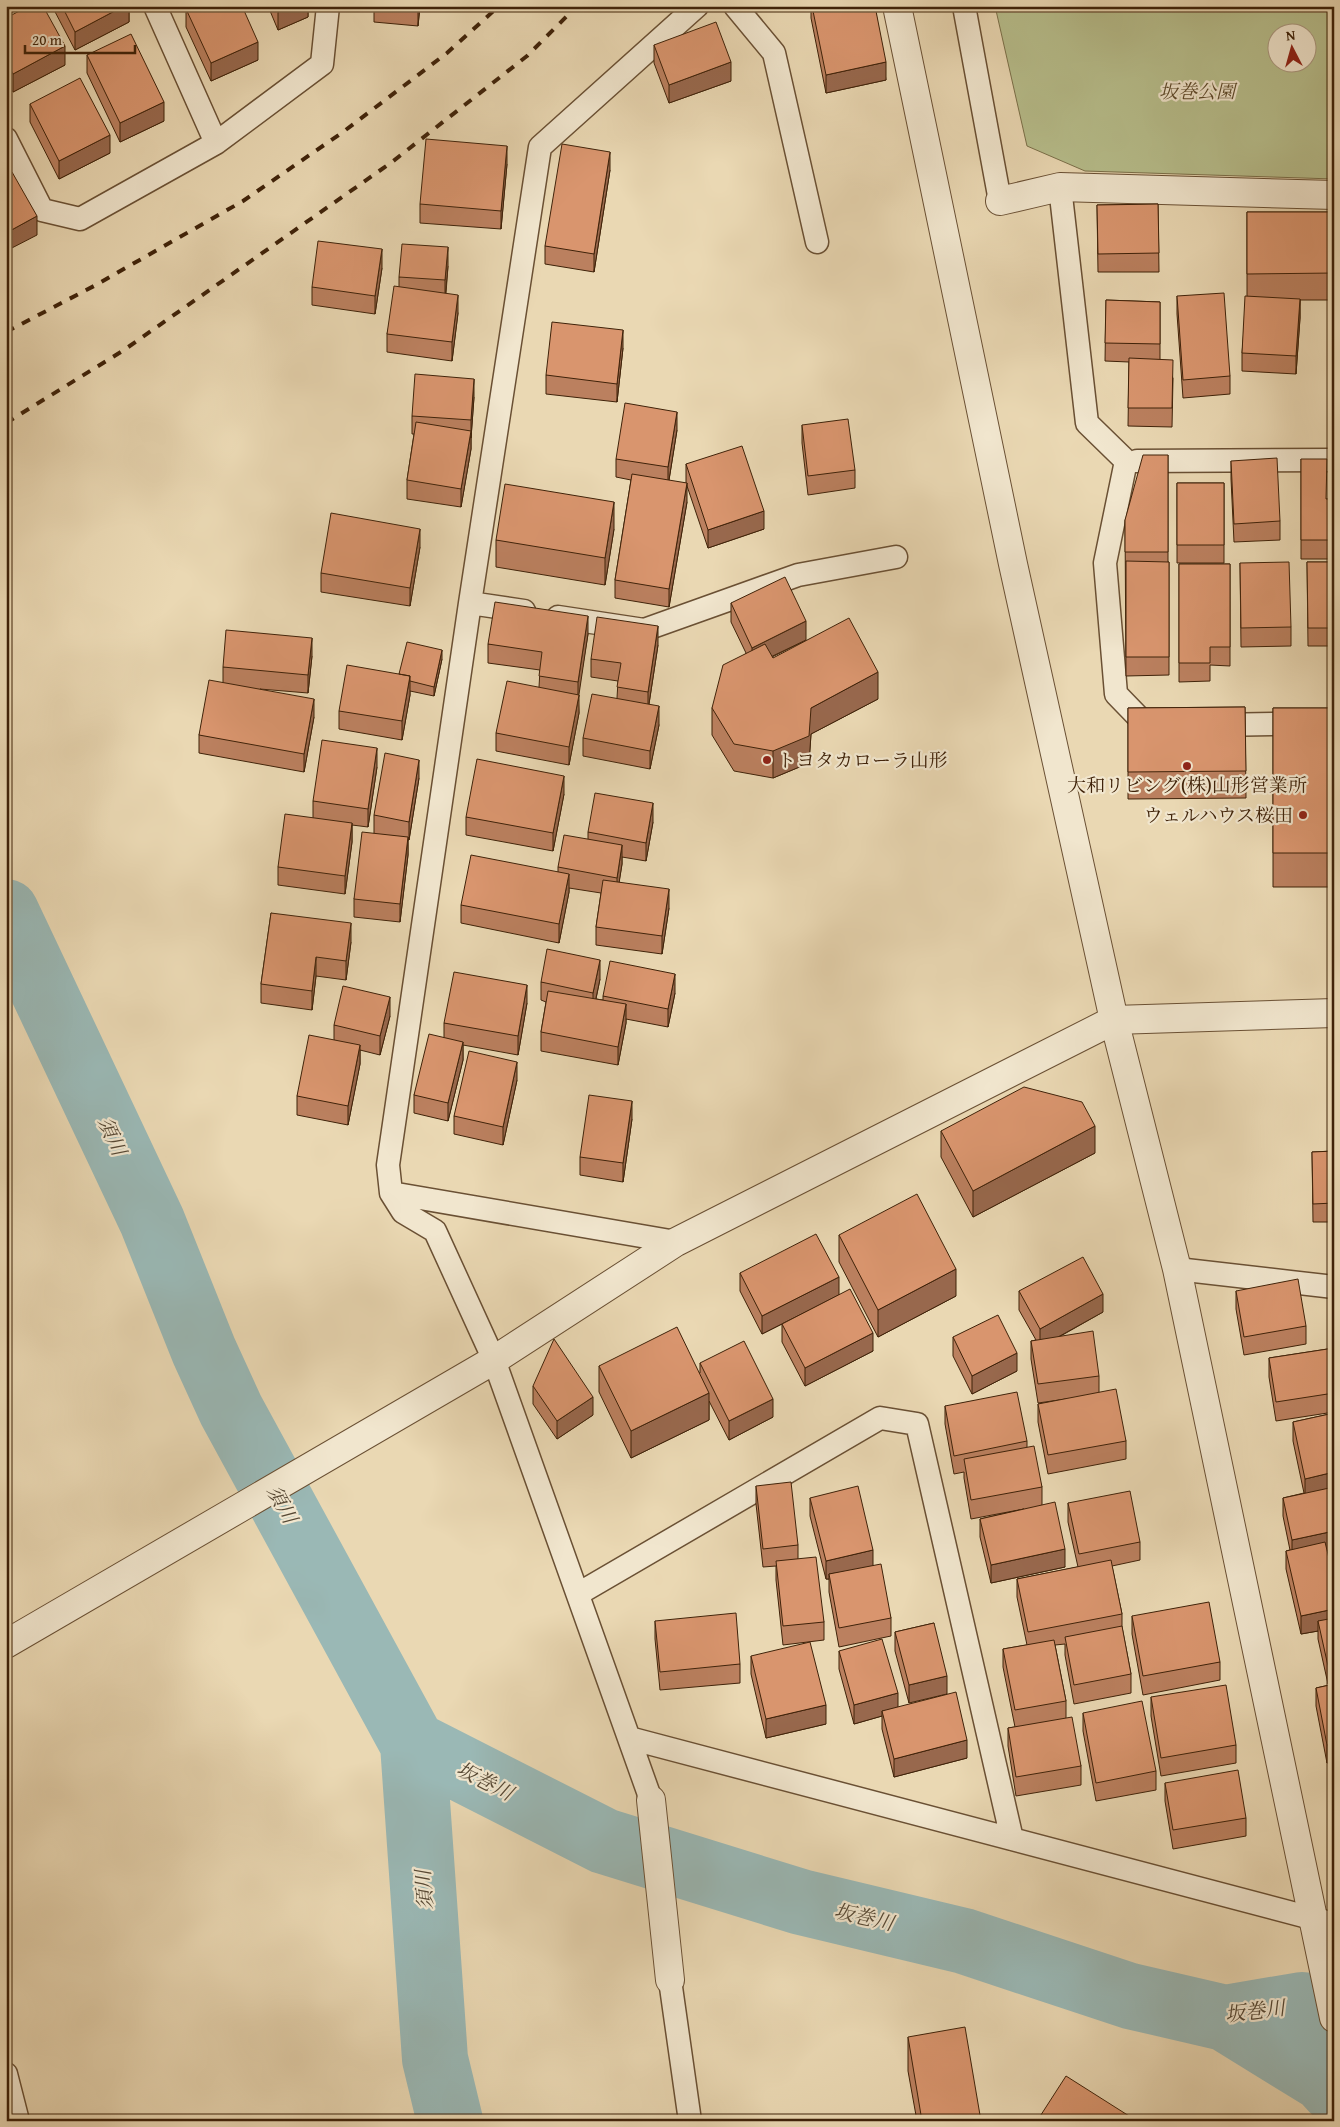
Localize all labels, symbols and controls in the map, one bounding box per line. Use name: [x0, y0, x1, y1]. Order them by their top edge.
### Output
scale bar: [25, 22, 135, 54]
north arrow: [1268, 22, 1318, 72]
text: N: [1285, 25, 1297, 46]
text: 20 m: [32, 29, 63, 50]
park label: 坂巻公園: [1159, 77, 1238, 105]
place label: トヨタカローラ山形: [777, 746, 948, 774]
marker: トヨタカローラ山形: [761, 754, 773, 766]
marker: 大和リビング(株)山形営業所: [1181, 760, 1193, 772]
place label: 大和リビング(株)山形営業所: [1067, 771, 1307, 799]
place label: ウェルハウス桜田: [1144, 801, 1293, 829]
marker: ウェルハウス桜田: [1297, 809, 1309, 821]
water label: 須川: [91, 1112, 135, 1162]
water label: 須川: [260, 1479, 306, 1530]
water label: 坂巻川: [452, 1754, 520, 1808]
water label: 須川: [408, 1867, 439, 1911]
water label: 坂巻川: [832, 1896, 899, 1938]
water label: 坂巻川: [1223, 1992, 1288, 2029]

